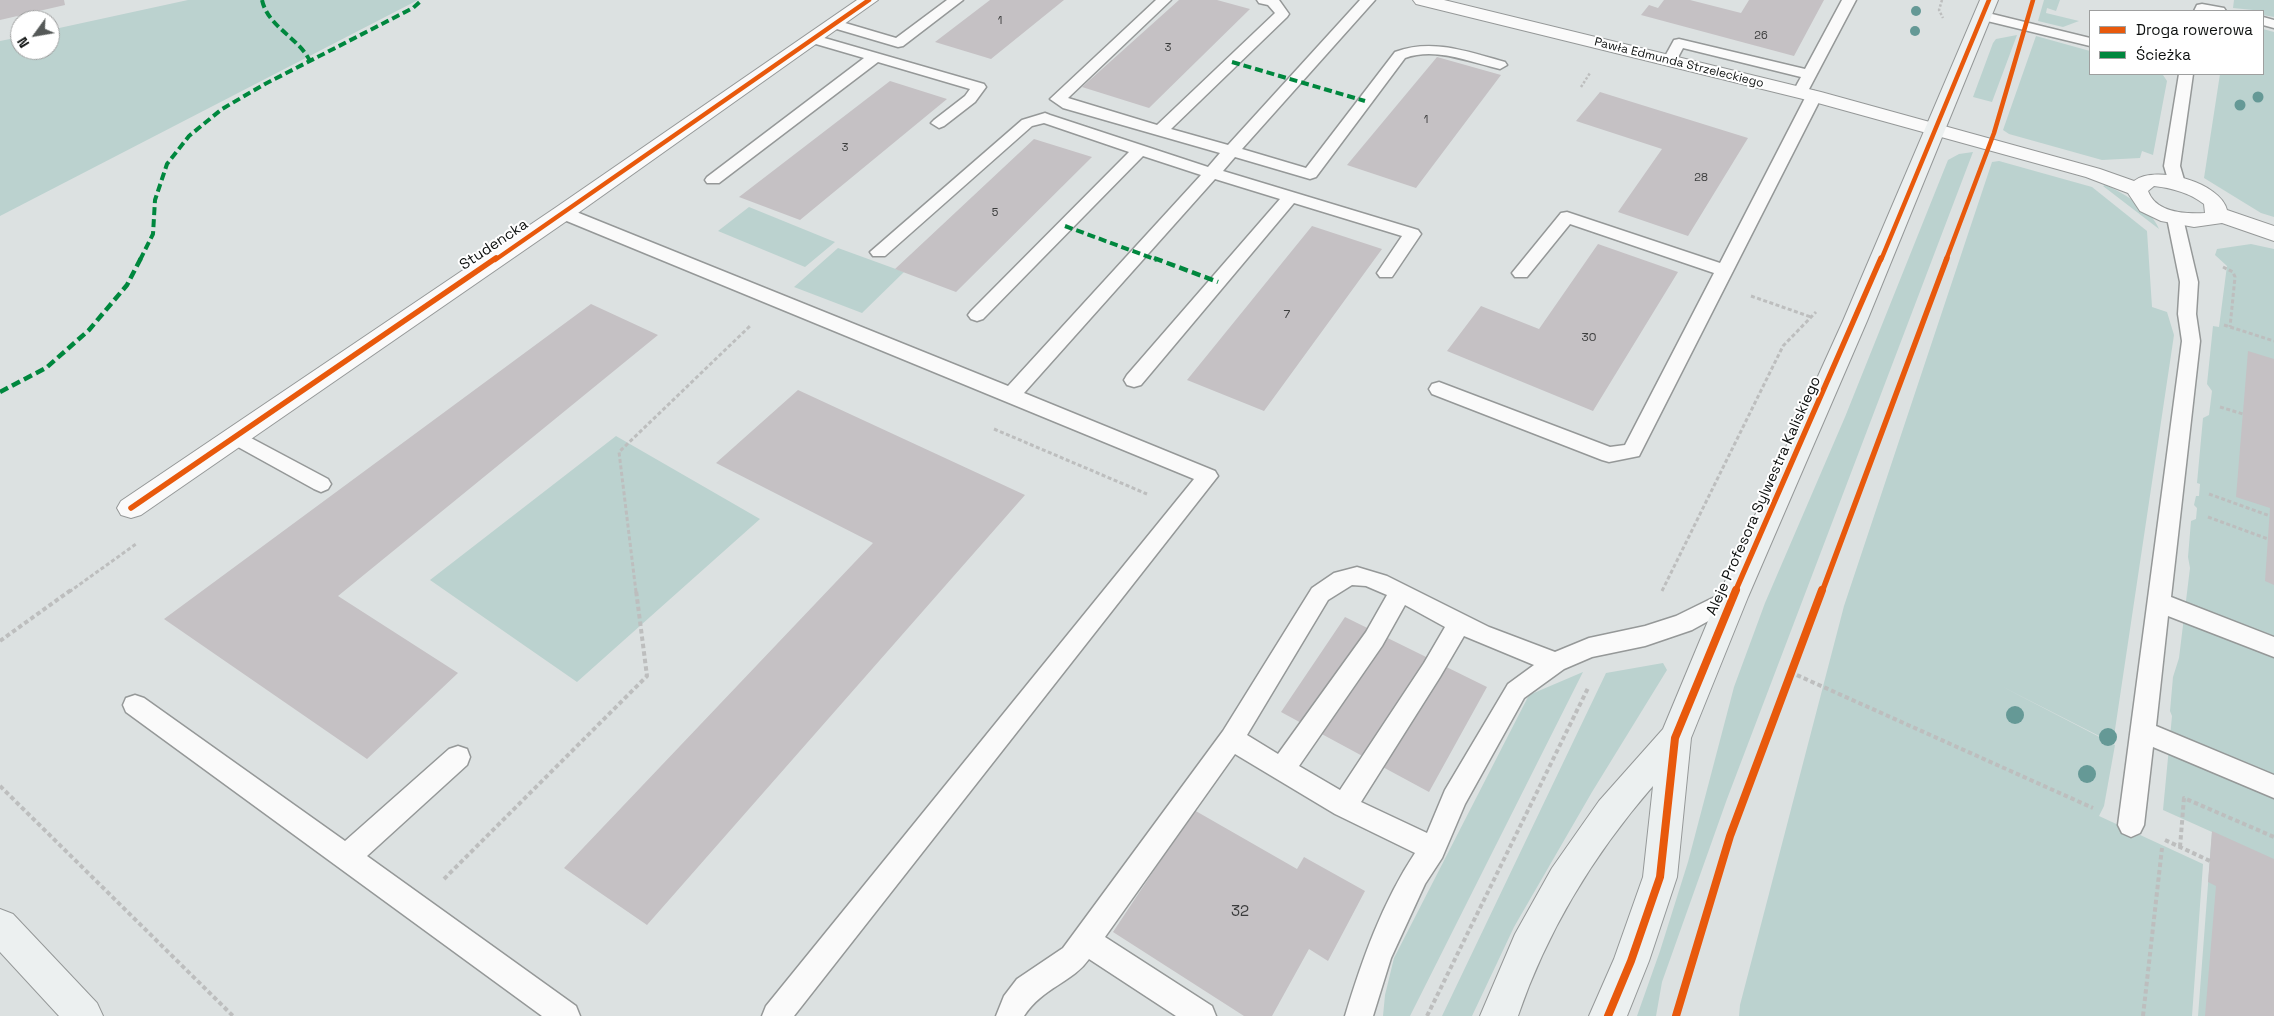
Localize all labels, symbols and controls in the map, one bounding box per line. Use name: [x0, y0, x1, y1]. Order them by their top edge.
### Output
north arrow: [10, 10, 60, 60]
legend: [2089, 10, 2264, 75]
house number: 1: [998, 14, 1002, 28]
text: Droga rowerowa: [2136, 20, 2253, 39]
house number: 26: [1754, 29, 1768, 43]
text: N: [13, 34, 33, 51]
street label: Pawła Edmunda Strzeleckiego: [1593, 35, 1765, 91]
house number: 3: [1165, 41, 1171, 55]
text: Ścieżka: [2136, 45, 2191, 64]
house number: 1: [1424, 113, 1428, 127]
house number: 3: [842, 141, 848, 155]
house number: 28: [1694, 171, 1708, 185]
house number: 5: [992, 206, 998, 220]
street label: Studencka: [456, 216, 532, 274]
house number: 7: [1284, 308, 1290, 322]
house number: 30: [1582, 331, 1596, 345]
street label: Aleje Profesora Sylwestra Kaliskiego: [1703, 374, 1825, 618]
house number: 32: [1231, 903, 1249, 921]

